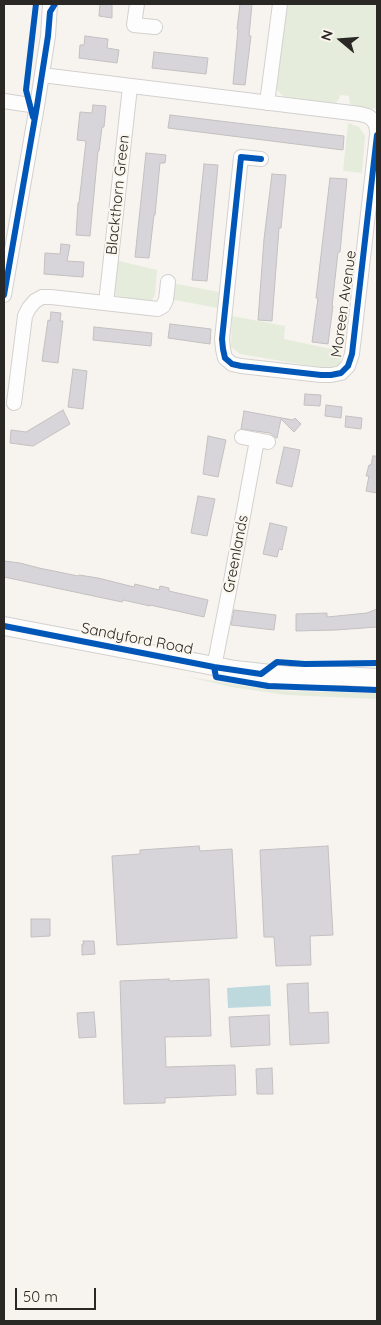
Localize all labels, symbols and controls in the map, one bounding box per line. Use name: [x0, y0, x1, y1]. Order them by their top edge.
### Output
north arrow: [316, 15, 366, 65]
text: N: [317, 28, 337, 43]
street label: Blackthorn Green: [103, 134, 133, 256]
street label: Moreen Avenue: [328, 249, 360, 359]
street label: Greenlands: [220, 514, 252, 594]
street label: Sandyford Road: [80, 619, 194, 659]
scale bar: [18, 1278, 99, 1310]
text: 50 m: [23, 1287, 58, 1306]

